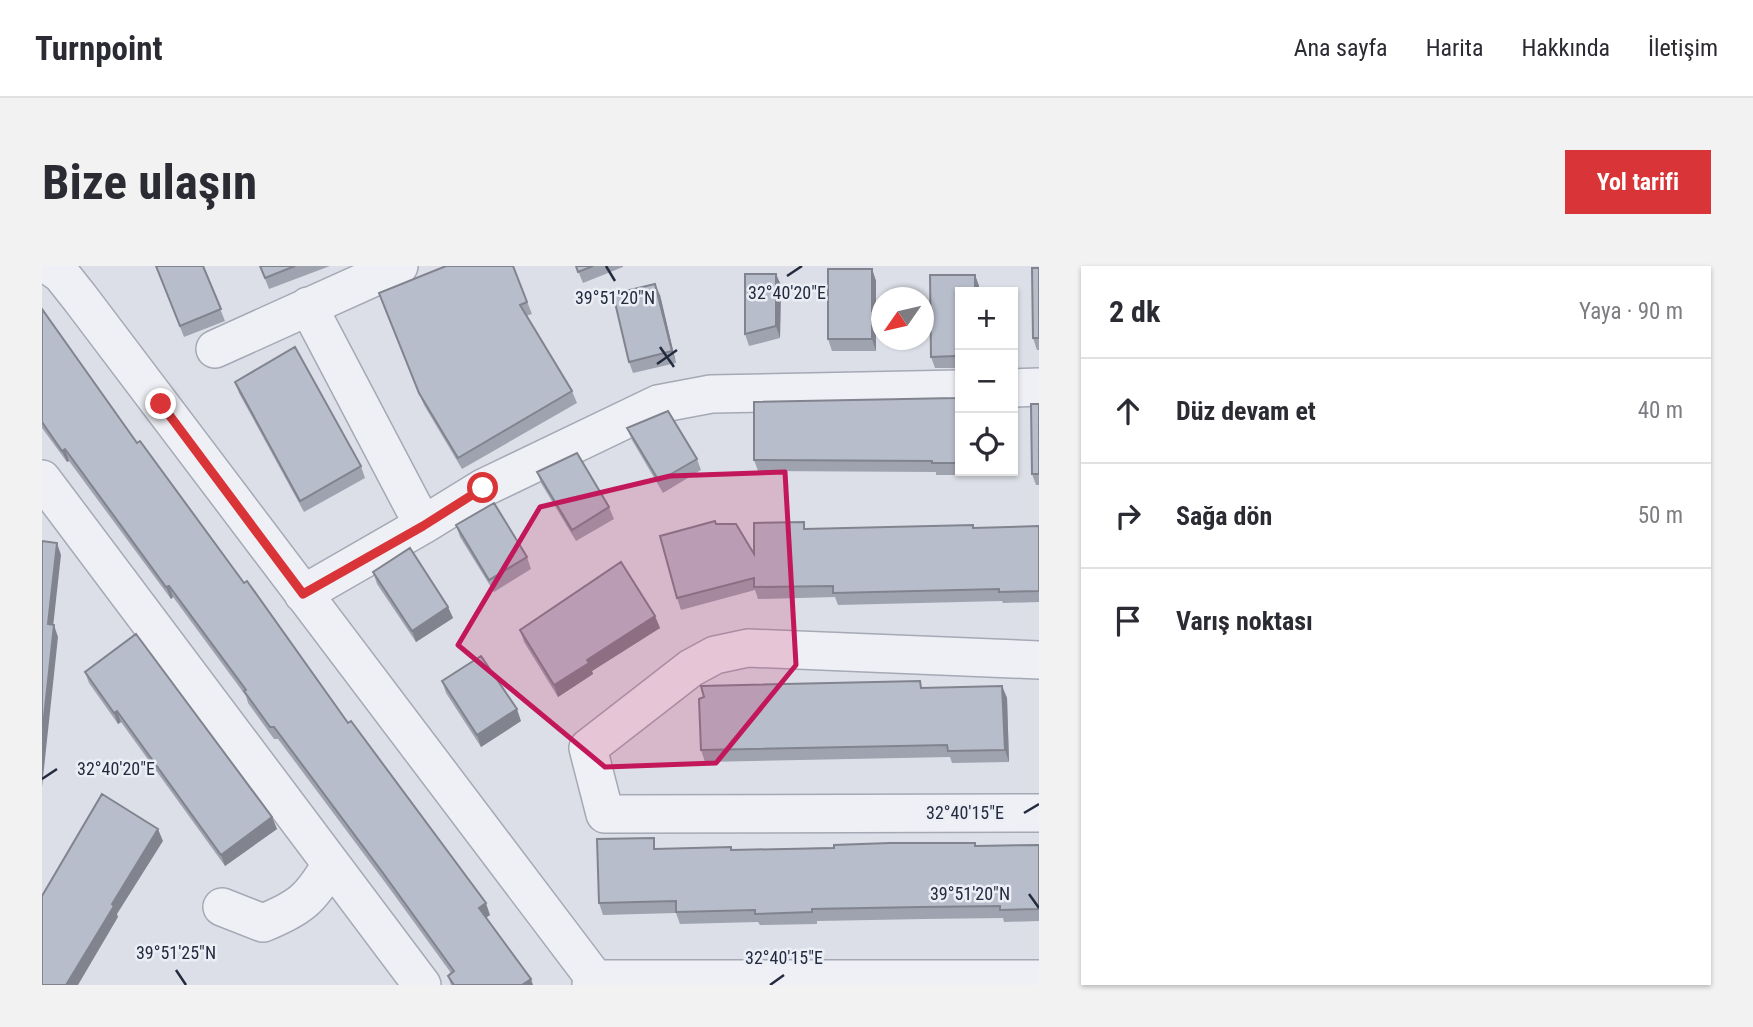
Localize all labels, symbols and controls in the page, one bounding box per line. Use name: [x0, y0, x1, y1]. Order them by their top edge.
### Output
text: Turnpoint: [35, 29, 163, 68]
text: Ana sayfa: [1294, 34, 1388, 62]
text: Harita: [1426, 34, 1483, 62]
text: Hakkında: [1521, 34, 1610, 62]
text: İletişim: [1648, 34, 1718, 62]
button: Yol tarifi: [1565, 150, 1711, 214]
text: Bize ulaşın: [42, 154, 257, 211]
text: 32°40'20"E: [748, 282, 826, 303]
text: 39°51'20"N: [575, 287, 655, 308]
north arrow: [871, 287, 934, 350]
map controls: [955, 287, 1018, 476]
button: +: [955, 287, 1018, 350]
text: 2 dk: [1109, 294, 1160, 329]
text: Yaya · 90 m: [1579, 298, 1683, 325]
button: −: [955, 350, 1018, 413]
route end: [145, 388, 176, 419]
icon: ahead: [1109, 392, 1147, 430]
text: Düz devam et: [1176, 396, 1316, 426]
text: 40 m: [1638, 397, 1683, 424]
button: locate: [955, 413, 1018, 476]
route start: [467, 472, 498, 503]
icon: right: [1109, 497, 1147, 535]
text: Sağa dön: [1176, 501, 1272, 531]
text: 50 m: [1638, 502, 1683, 529]
icon: arrive: [1109, 602, 1147, 640]
text: Varış noktası: [1176, 606, 1313, 636]
text: 32°40'20"E: [77, 758, 155, 779]
text: 32°40'15"E: [926, 802, 1004, 823]
text: 39°51'20"N: [930, 883, 1010, 904]
text: 39°51'25"N: [136, 942, 216, 963]
text: 32°40'15"E: [745, 947, 823, 968]

